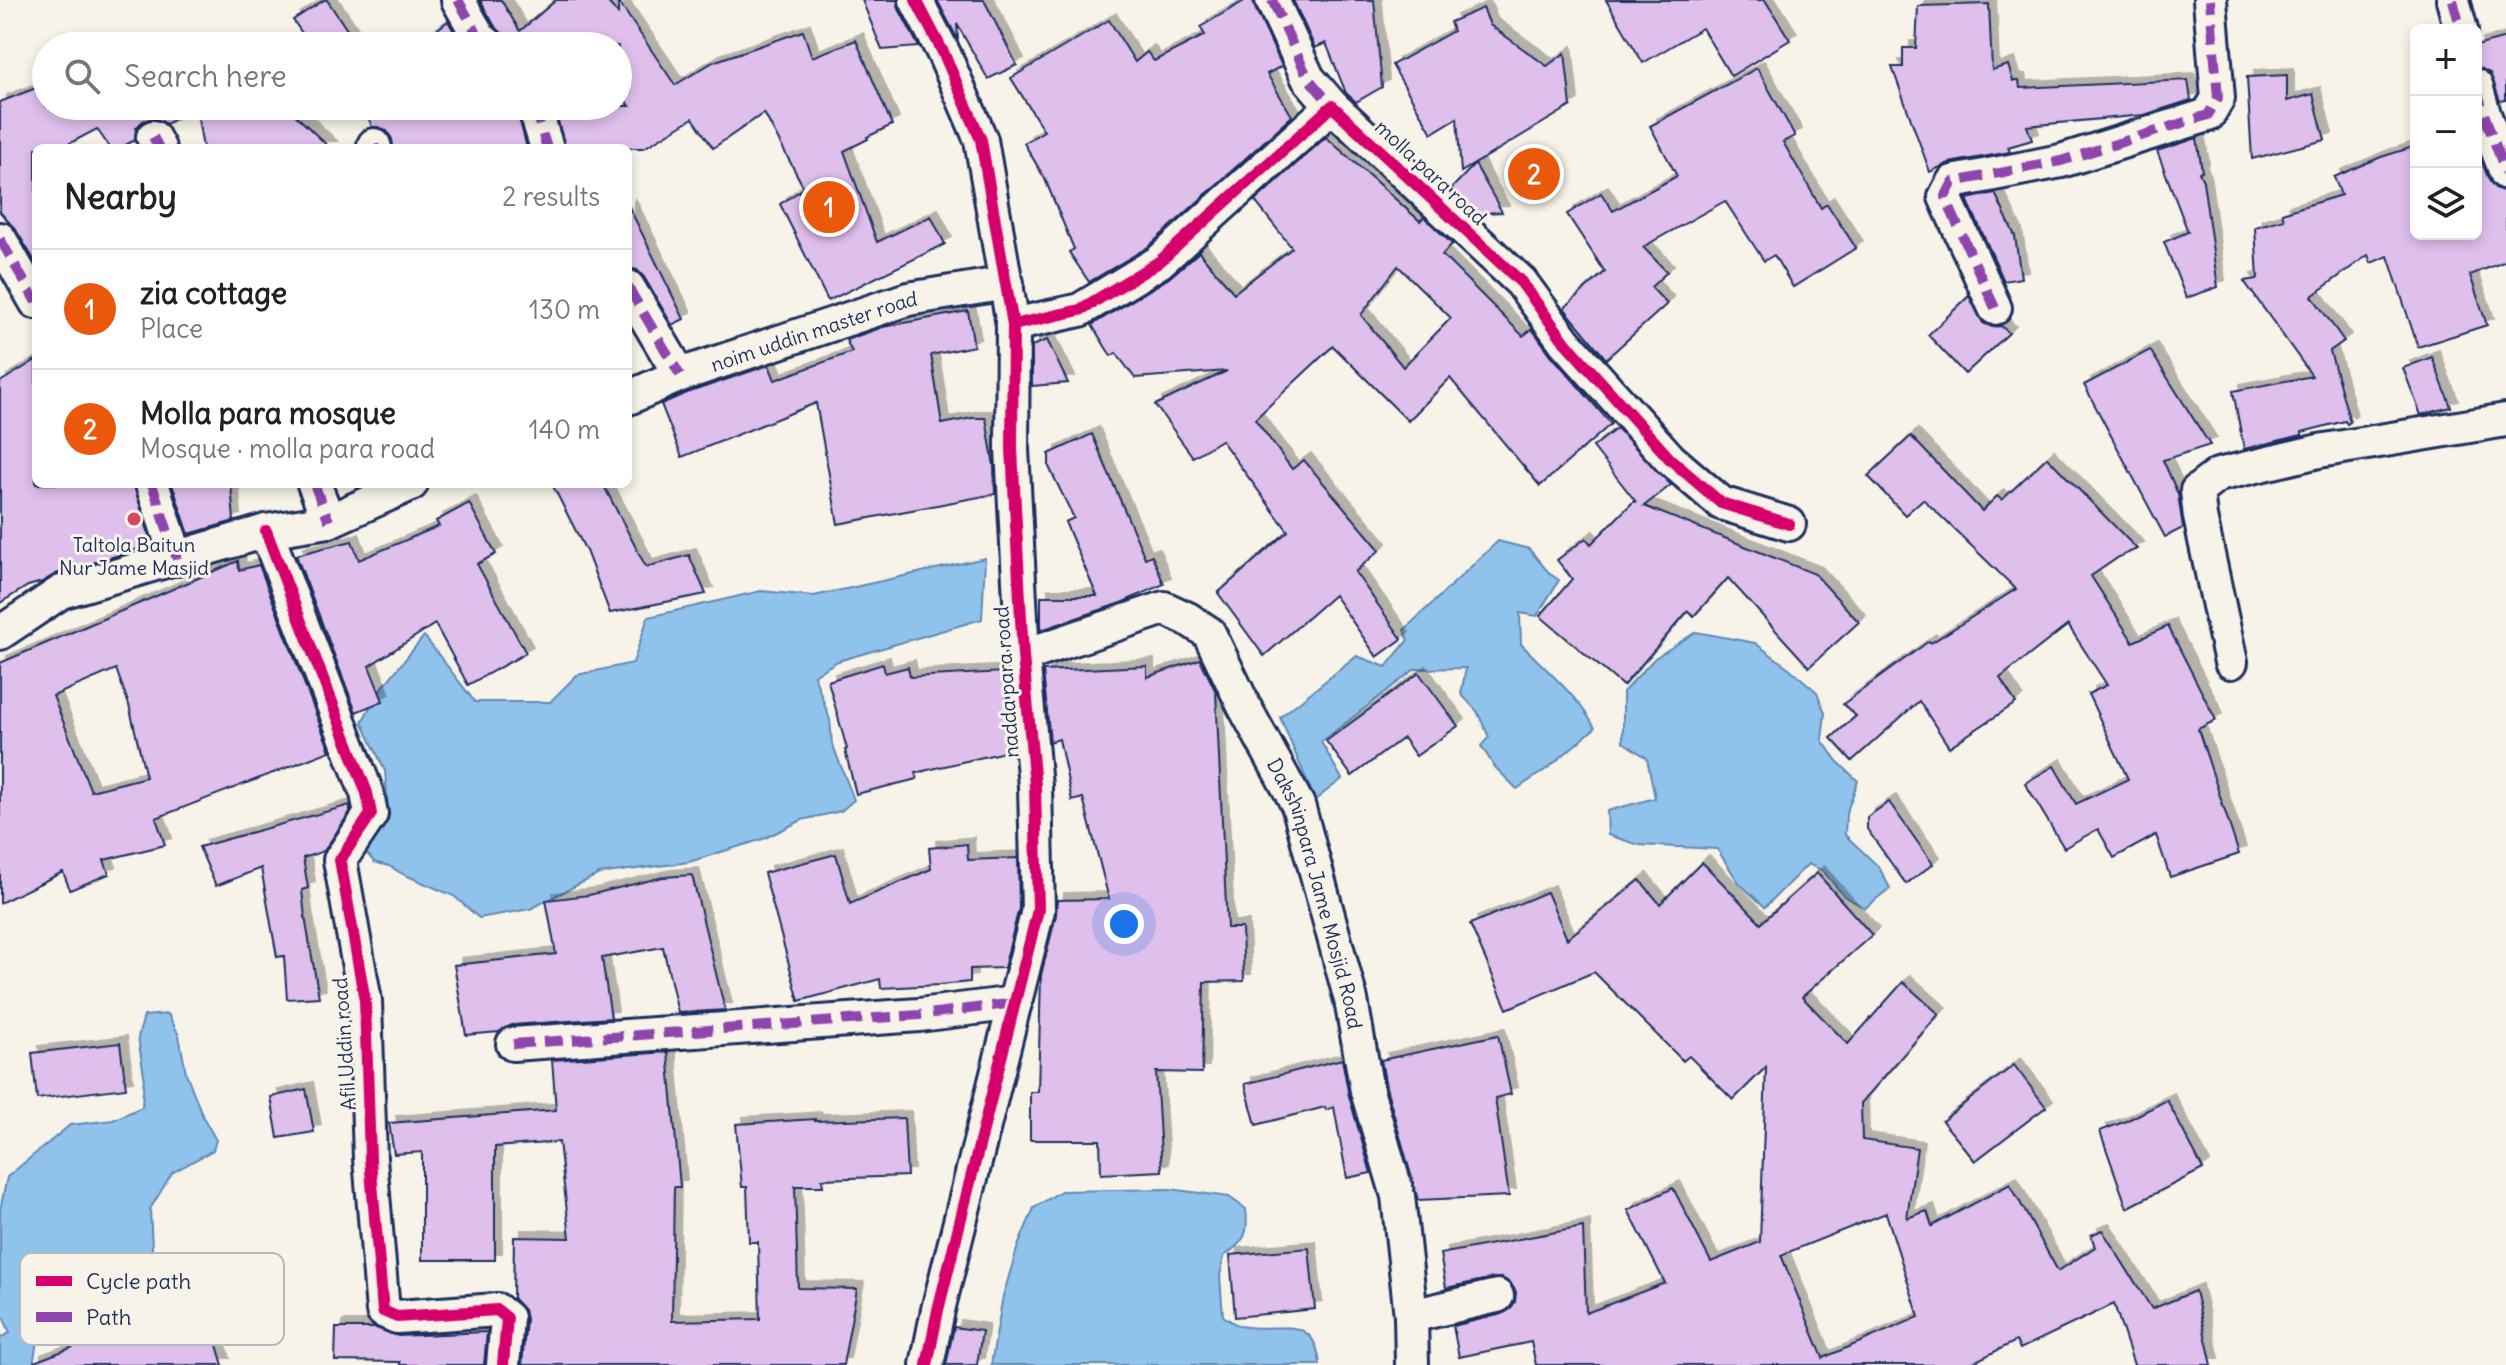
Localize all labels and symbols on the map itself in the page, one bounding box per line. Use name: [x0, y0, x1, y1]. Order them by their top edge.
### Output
street label: molla para road: [1370, 114, 1492, 230]
pin: 2: [1508, 144, 1560, 204]
pin: 1: [803, 177, 855, 237]
street label: noim uddin master road: [707, 285, 919, 376]
marker: Taltola Baitun Nur Jame Masjid: [125, 510, 143, 528]
place label: Taltola Baitun Nur Jame Masjid: [59, 532, 209, 580]
street label: nadda para road: [988, 605, 1024, 759]
street label: Dakshinpara Jame Mosjid Road: [1262, 754, 1368, 1031]
your location: [1104, 904, 1144, 944]
street label: Afil Uddin road: [327, 976, 361, 1111]
legend: [20, 1253, 284, 1345]
text: Cycle path: [86, 1267, 191, 1295]
text: Path: [86, 1303, 131, 1331]

